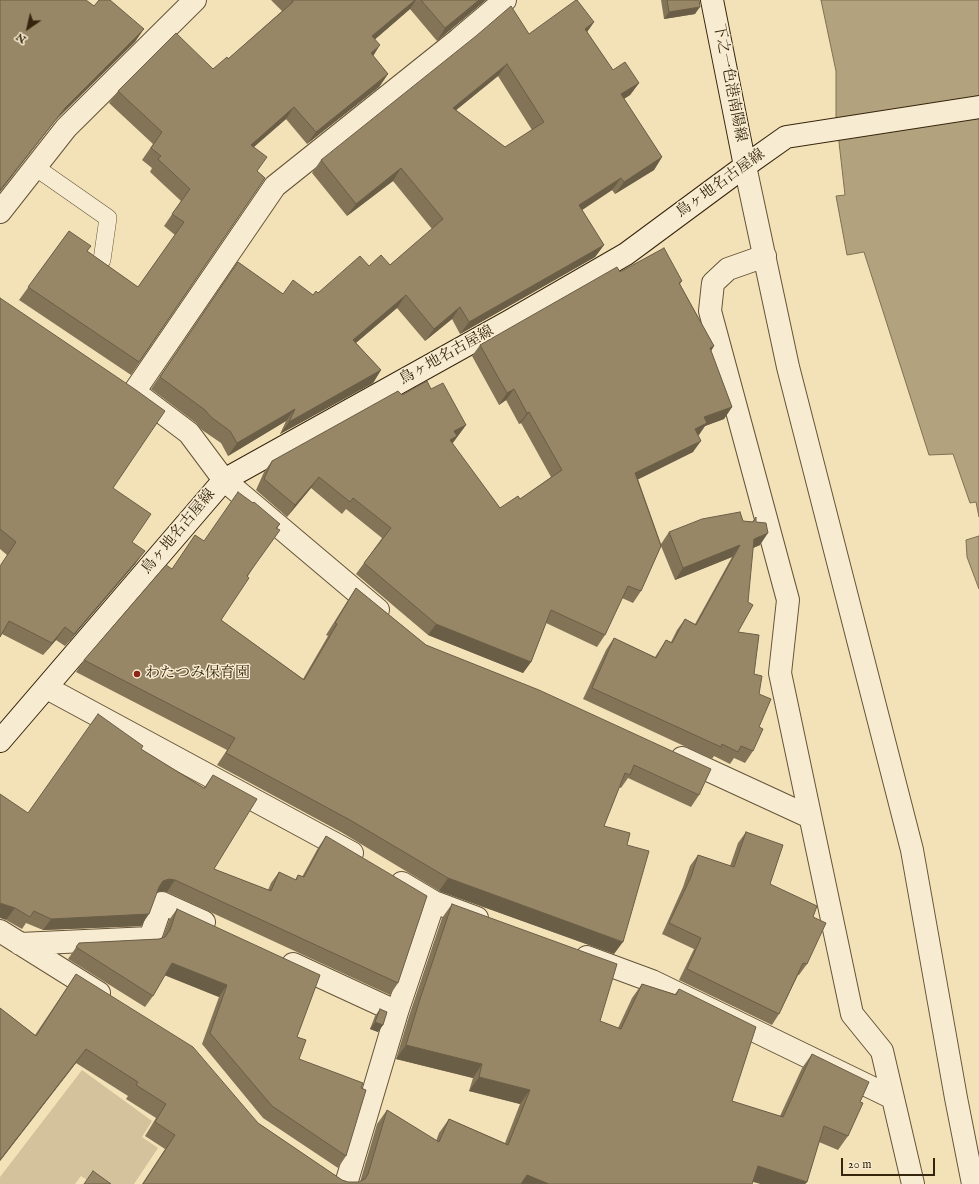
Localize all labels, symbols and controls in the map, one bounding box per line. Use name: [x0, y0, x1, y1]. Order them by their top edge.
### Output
north arrow: [8, 8, 48, 48]
street label: 下之一色港南陽線: [709, 22, 749, 144]
text: N: [13, 29, 29, 46]
street label: 鳥ヶ地名古屋線: [673, 146, 769, 222]
street label: 鳥ヶ地名古屋線: [397, 323, 497, 389]
street label: 鳥ヶ地名古屋線: [138, 486, 220, 578]
place label: わたつみ保育園: [145, 665, 250, 683]
marker: わたつみ保育園: [132, 669, 142, 679]
scale bar: [843, 1150, 937, 1176]
text: 20 m: [848, 1157, 871, 1172]

